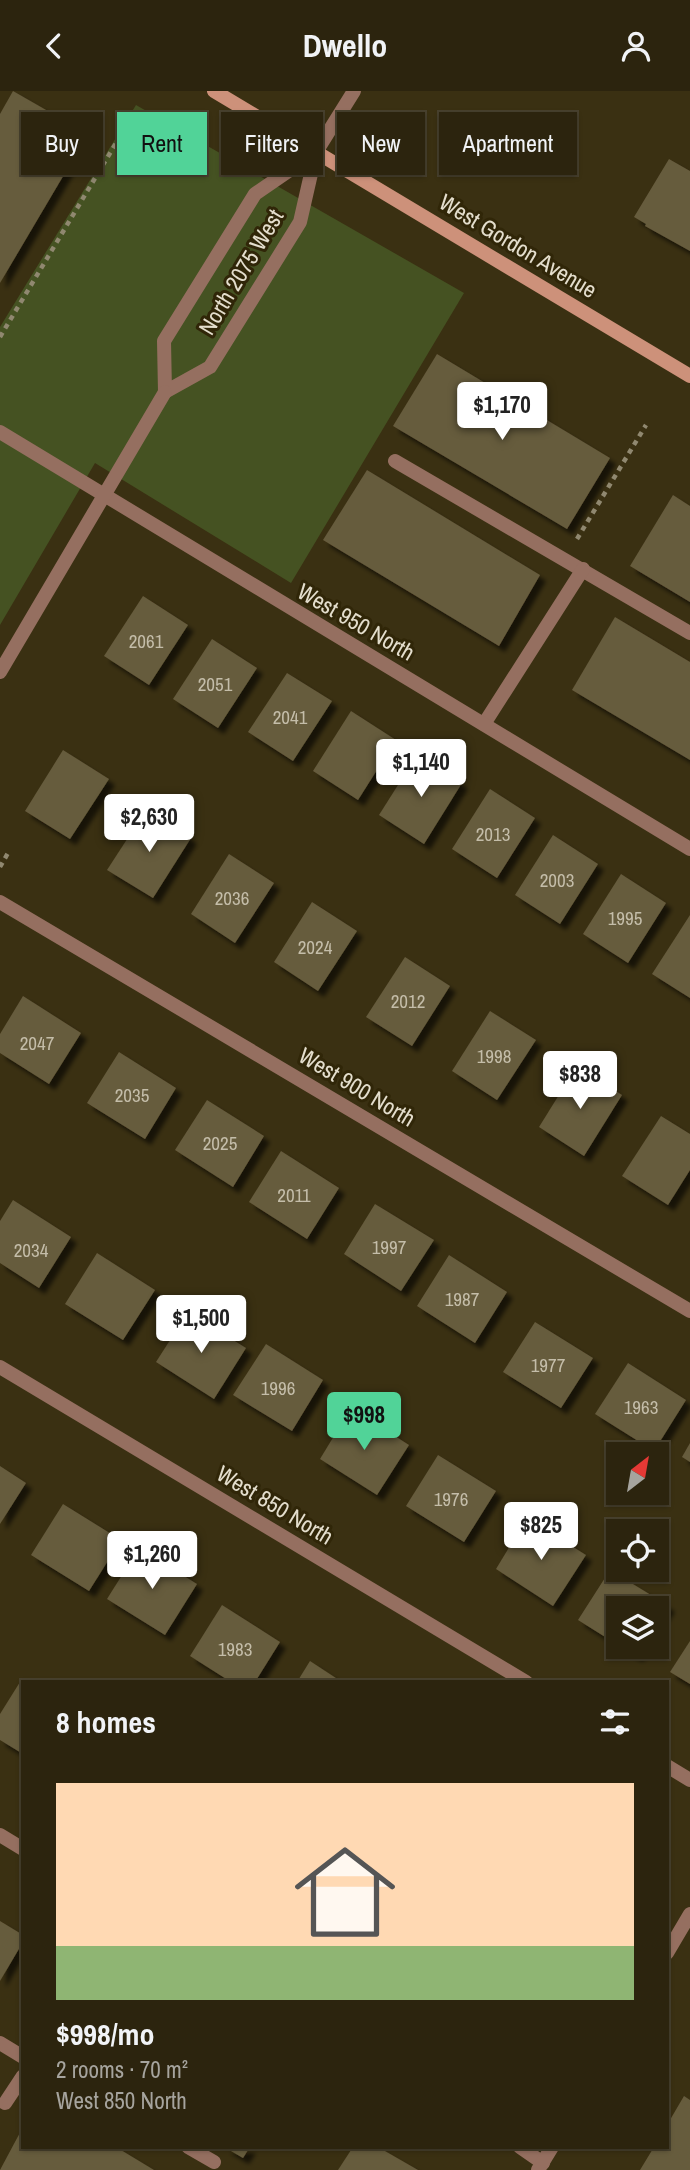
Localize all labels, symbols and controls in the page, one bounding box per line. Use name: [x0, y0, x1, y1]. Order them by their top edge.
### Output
text: Dwello: [303, 24, 387, 67]
icon: back: [35, 27, 73, 65]
icon: person: [617, 27, 655, 65]
chip: Buy: [21, 112, 103, 175]
chip: Rent: [117, 112, 207, 175]
chip: Filters: [221, 112, 323, 175]
chip: New: [337, 112, 425, 175]
chip: Apartment: [439, 112, 577, 175]
street label: West Gordon Avenue: [434, 186, 603, 305]
street label: North 2075 West: [191, 203, 290, 340]
pin: $1,170: [445, 383, 559, 442]
text: $1,170: [473, 389, 531, 420]
street label: West 950 North: [292, 575, 421, 668]
house number: 2061: [129, 628, 164, 654]
house number: 2051: [198, 671, 233, 697]
house number: 2041: [273, 704, 308, 730]
pin: $1,140: [364, 739, 478, 799]
text: $1,140: [392, 746, 450, 777]
pin: $2,630: [92, 795, 206, 854]
text: $2,630: [120, 801, 178, 832]
house number: 2013: [476, 821, 510, 847]
house number: 2003: [540, 867, 574, 893]
house number: 2036: [215, 885, 249, 911]
house number: 1995: [608, 905, 643, 931]
house number: 2024: [298, 934, 333, 960]
house number: 2012: [391, 988, 425, 1014]
house number: 2047: [20, 1030, 55, 1056]
street label: West 900 North: [293, 1040, 421, 1134]
house number: 1998: [477, 1043, 511, 1069]
pin: $838: [539, 1051, 621, 1111]
text: $838: [559, 1058, 601, 1089]
house number: 2035: [115, 1082, 150, 1108]
house number: 2025: [203, 1130, 238, 1156]
house number: 2011: [277, 1182, 311, 1208]
house number: 1997: [372, 1234, 407, 1260]
house number: 2034: [14, 1237, 49, 1263]
house number: 1987: [445, 1286, 480, 1312]
pin: $1,500: [144, 1295, 258, 1355]
text: $1,500: [172, 1302, 230, 1333]
house number: 1977: [531, 1352, 566, 1378]
house number: 1996: [261, 1375, 295, 1401]
pin: $998: [323, 1393, 405, 1452]
house number: 1963: [624, 1394, 658, 1420]
text: $998: [343, 1399, 385, 1430]
north arrow: [606, 1442, 668, 1505]
map controls: [606, 1442, 669, 1659]
street label: West 850 North: [211, 1458, 339, 1552]
house number: 1976: [434, 1486, 468, 1512]
pin: $825: [500, 1503, 582, 1562]
text: $825: [520, 1509, 562, 1540]
button: locate: [606, 1519, 669, 1582]
pin: $1,260: [95, 1531, 209, 1591]
text: $1,260: [123, 1538, 181, 1569]
button: layers: [606, 1596, 669, 1659]
house number: 1983: [218, 1636, 252, 1662]
text: 8 homes: [56, 1702, 156, 1742]
icon: filters: [596, 1703, 634, 1741]
icon: home: [282, 1829, 408, 1955]
text: $998/mo: [56, 2014, 154, 2054]
text: 2 rooms · 70 m²: [56, 2054, 188, 2085]
text: West 850 North: [56, 2085, 187, 2116]

